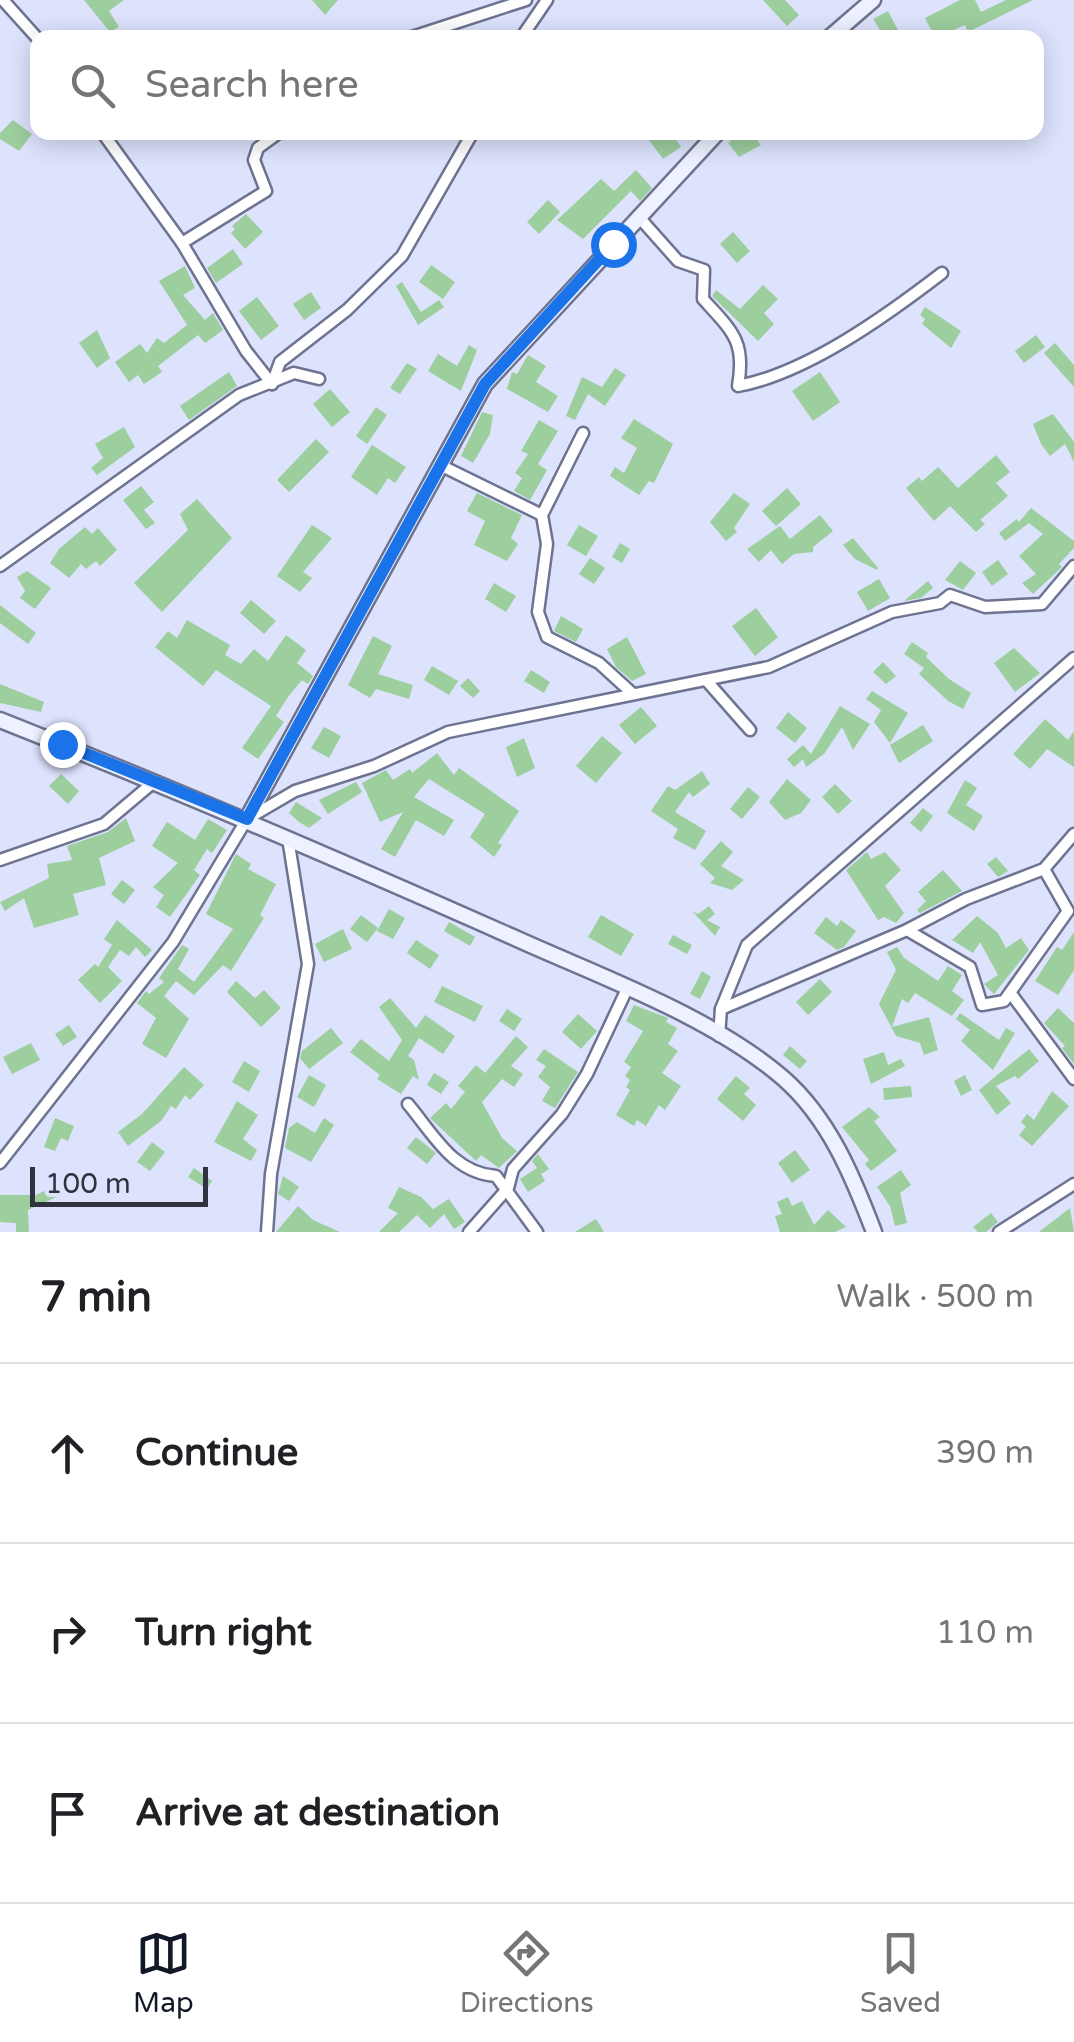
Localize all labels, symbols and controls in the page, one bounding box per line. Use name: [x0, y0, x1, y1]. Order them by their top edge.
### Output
search box: [30, 30, 1044, 140]
icon: search: [65, 58, 120, 113]
text: Search here: [145, 62, 359, 108]
route start: [591, 222, 637, 268]
route end: [40, 722, 86, 768]
scale bar: [30, 1162, 208, 1206]
text: 100 m: [45, 1167, 131, 1201]
text: 7 min: [40, 1272, 152, 1323]
text: Walk · 500 m: [837, 1278, 1034, 1316]
icon: ahead: [40, 1426, 95, 1481]
text: Continue: [135, 1430, 298, 1476]
text: 390 m: [936, 1434, 1034, 1472]
icon: right: [40, 1606, 95, 1661]
text: Turn right: [135, 1610, 312, 1656]
text: 110 m: [936, 1614, 1034, 1652]
icon: arrive: [40, 1786, 95, 1841]
text: Arrive at destination: [135, 1790, 500, 1836]
tab: Map: [133, 1926, 194, 2020]
tab: Directions: [460, 1926, 594, 2020]
tab: Saved: [860, 1926, 941, 2020]

